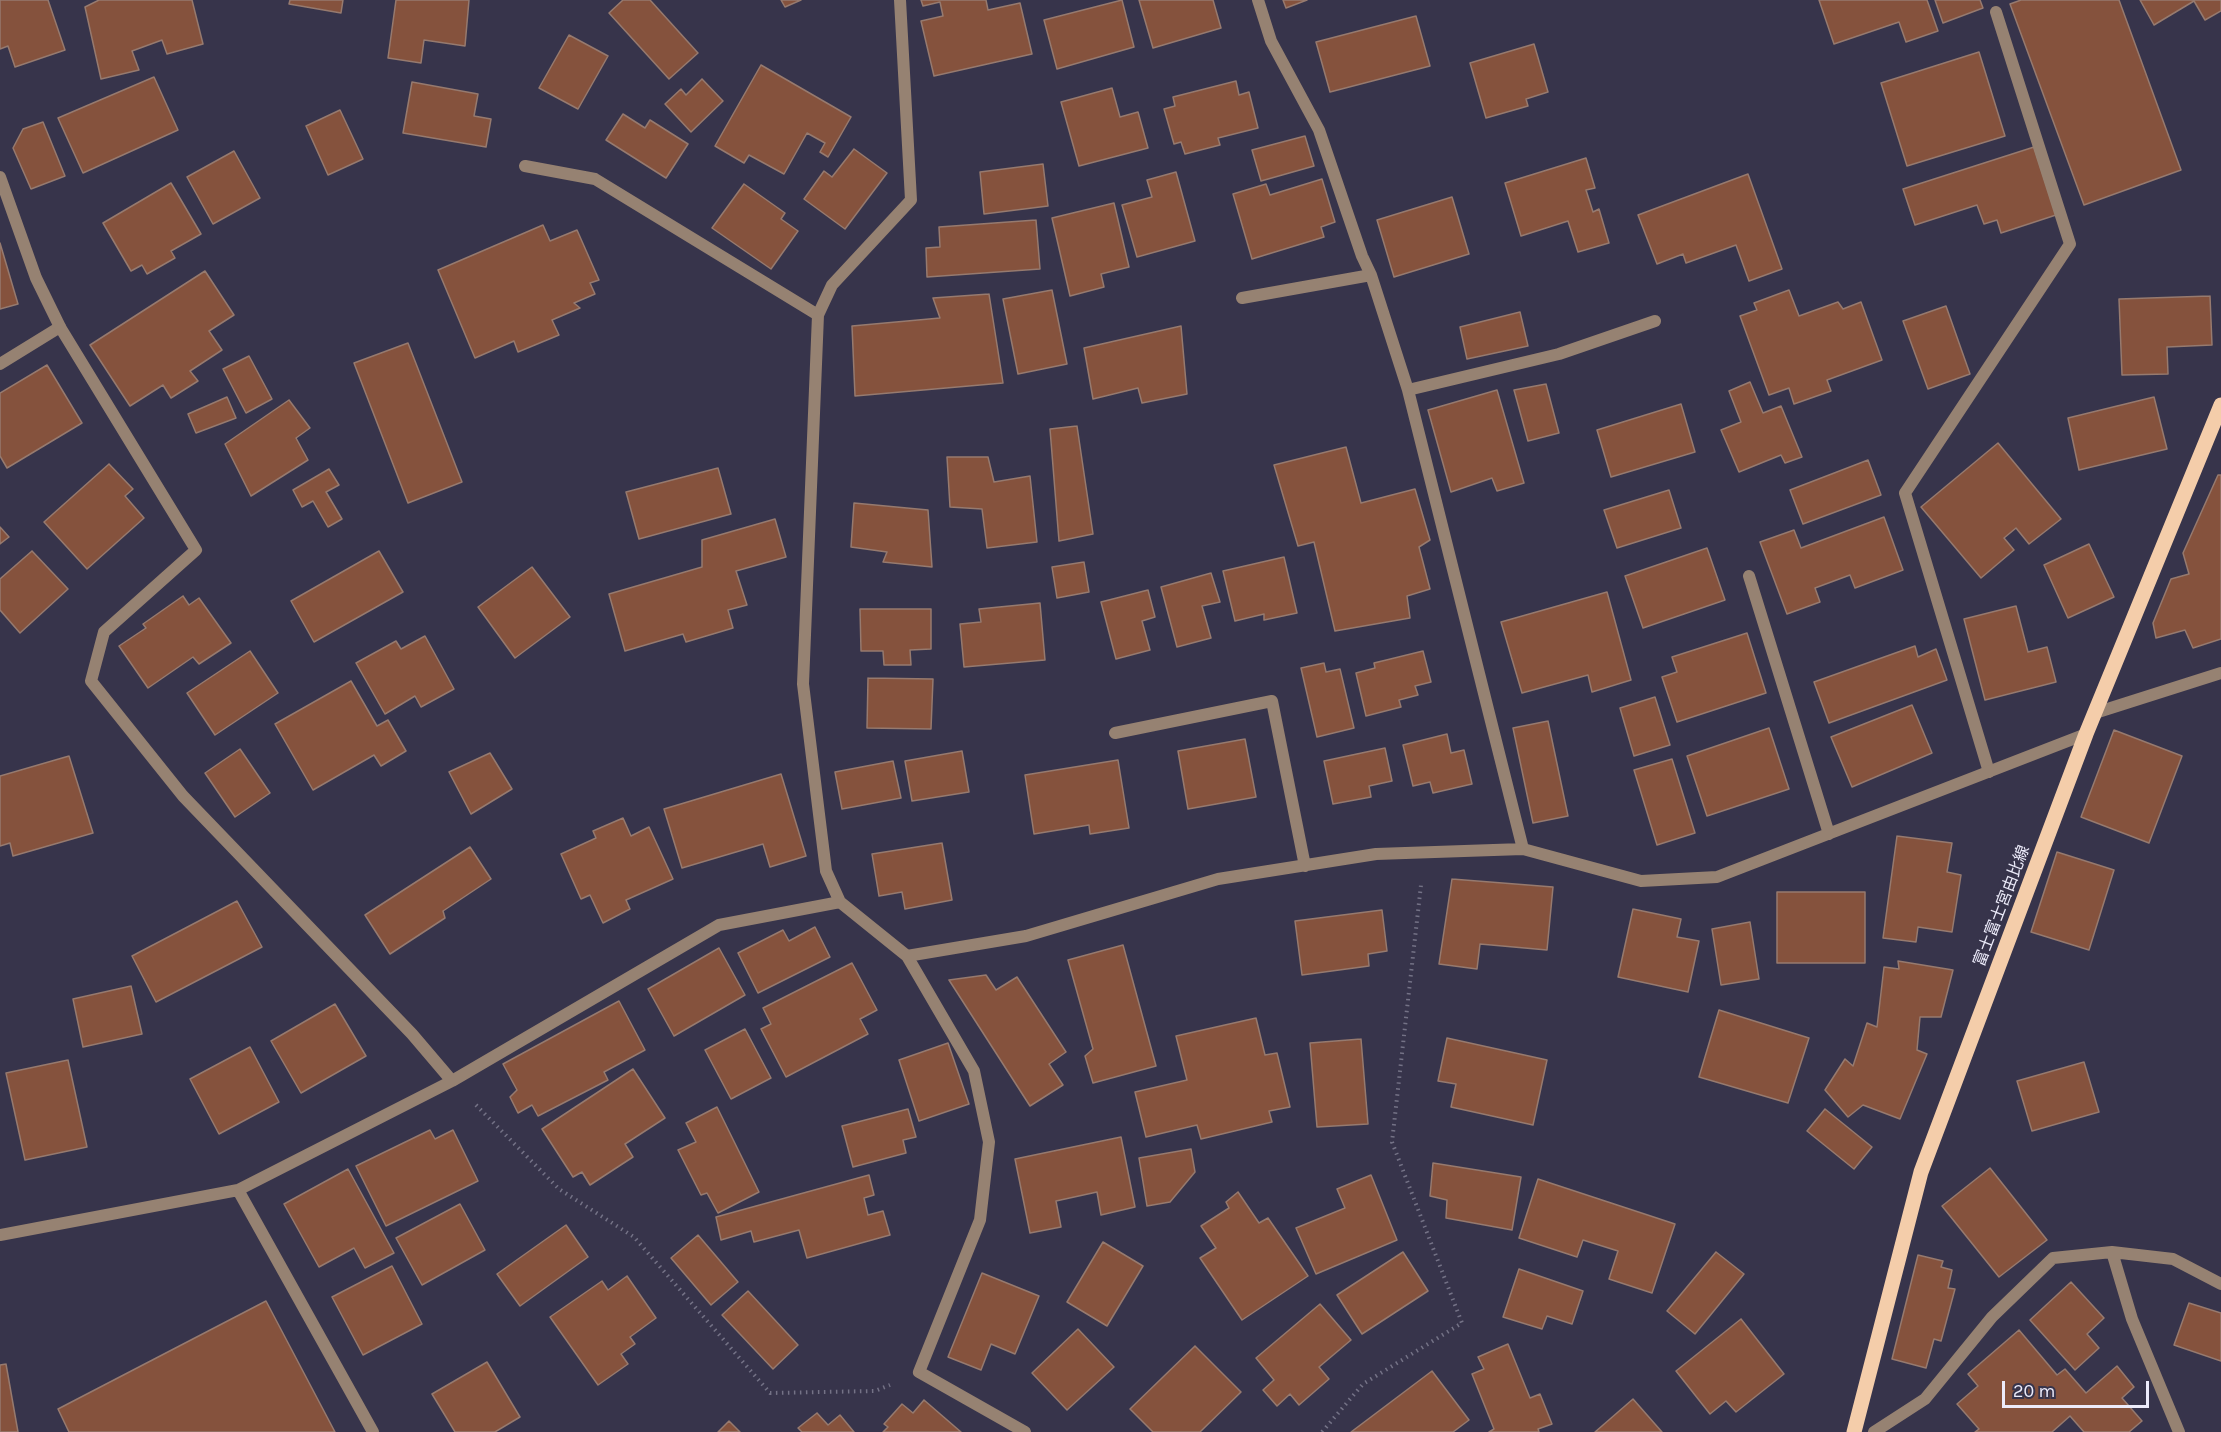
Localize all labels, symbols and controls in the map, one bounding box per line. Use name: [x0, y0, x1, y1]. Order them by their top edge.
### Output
street label: 富士富士宮由比線: [1970, 843, 2034, 969]
scale bar: [2005, 1369, 2152, 1407]
text: 20 m: [2013, 1380, 2055, 1402]

